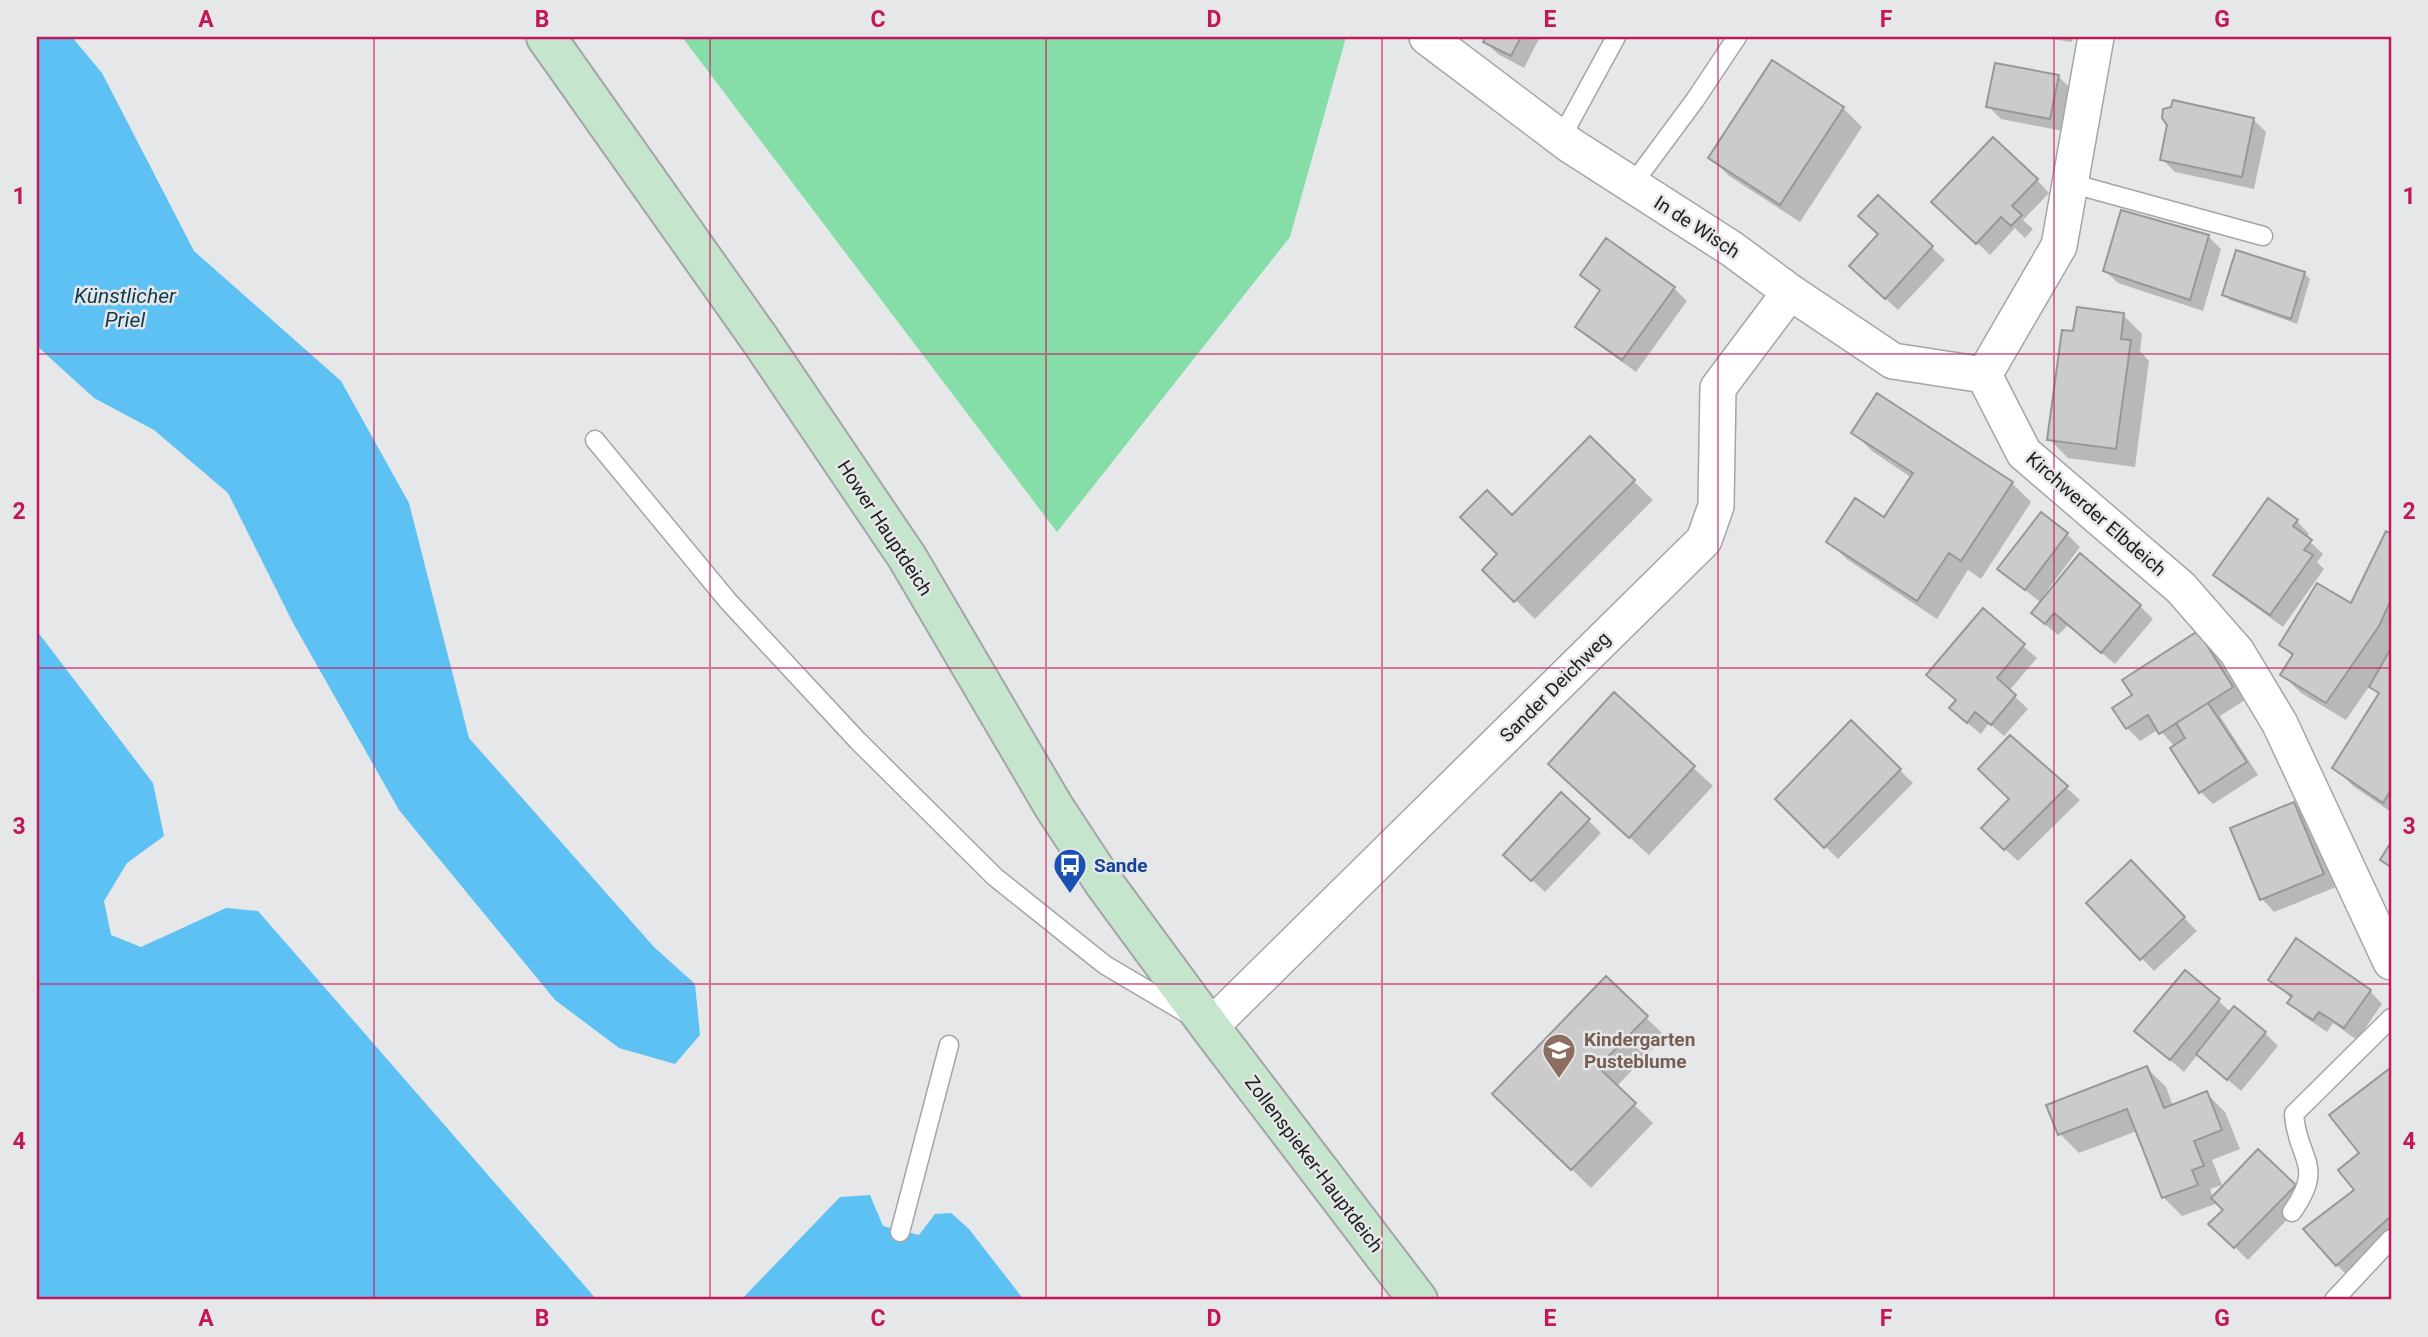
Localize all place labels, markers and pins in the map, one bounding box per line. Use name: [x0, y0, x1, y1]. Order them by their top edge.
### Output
bus stop icon: Sande: [1051, 846, 1089, 895]
place label: Sande: [1094, 854, 1147, 877]
place label: Kindergarten Pusteblume: [1584, 1028, 1695, 1073]
school or university icon: Kindergarten Pusteblume: [1540, 1031, 1578, 1080]

